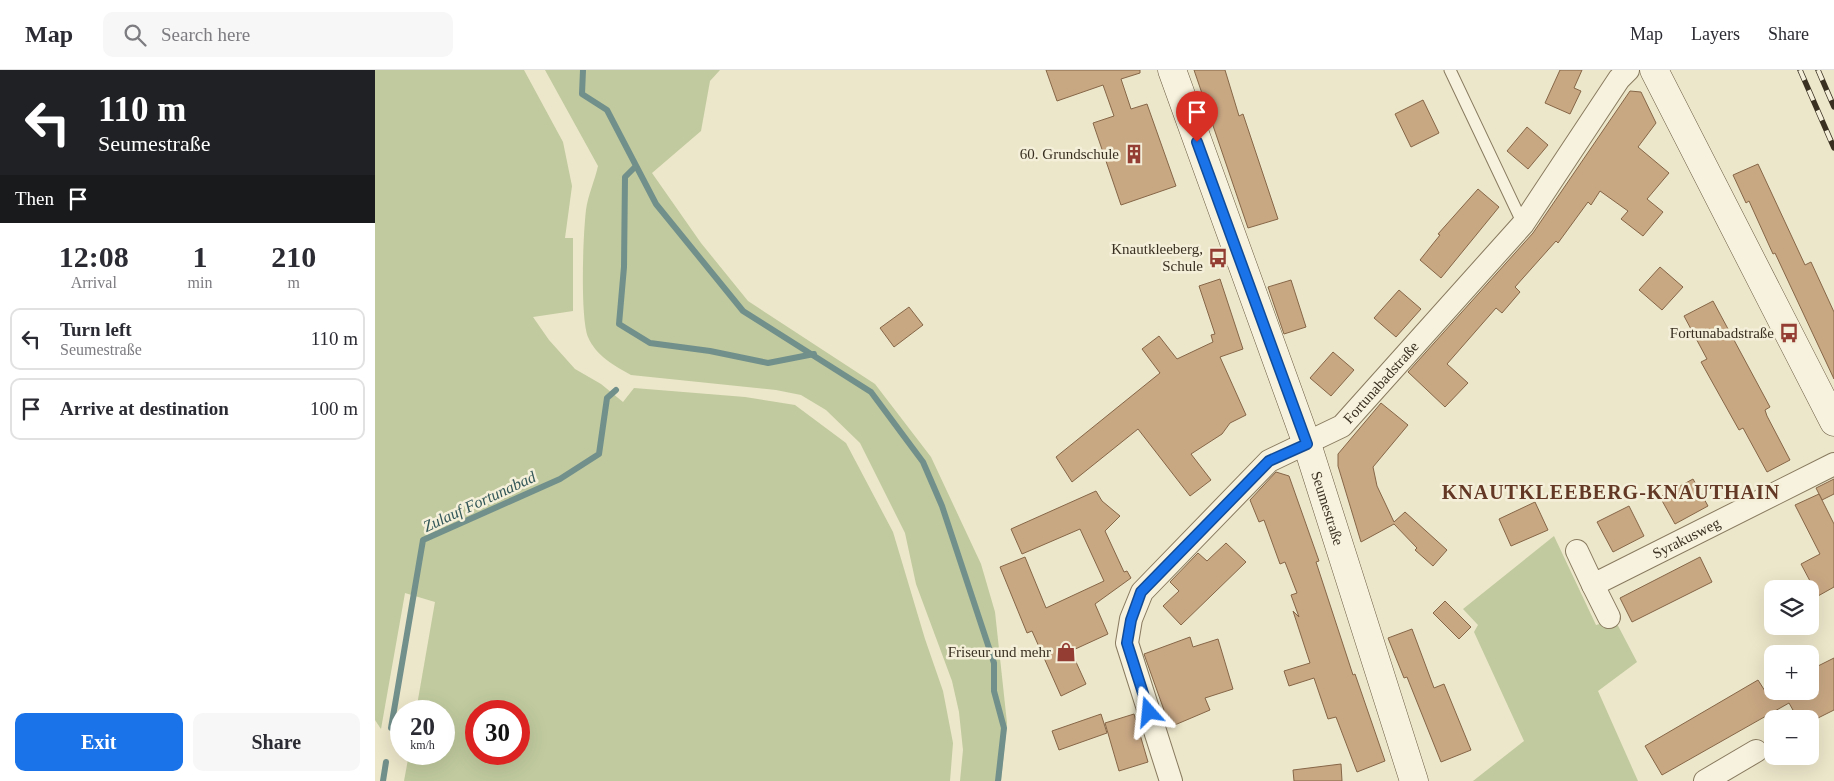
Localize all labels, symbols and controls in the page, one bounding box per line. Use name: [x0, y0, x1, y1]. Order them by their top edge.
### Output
search box: [103, 12, 453, 57]
text: Map: [25, 21, 73, 47]
icon: search: [121, 21, 149, 49]
text: Search here: [161, 24, 250, 45]
text: Map: [1630, 24, 1663, 44]
text: Layers: [1691, 24, 1740, 44]
text: Share: [1768, 24, 1809, 44]
icon: left: [15, 90, 80, 155]
text: 110 m: [98, 90, 186, 129]
pin: [1176, 91, 1218, 142]
icon: arrive: [1183, 98, 1211, 126]
text: Seumestraße: [98, 131, 210, 156]
building icon: 60. Grundschule: [1123, 143, 1145, 165]
place label: 60. Grundschule: [1020, 146, 1119, 162]
icon: arrive: [64, 185, 92, 213]
text: Then: [15, 188, 54, 209]
text: 12:08: [59, 240, 129, 273]
text: 1: [192, 240, 207, 273]
text: 210: [271, 240, 316, 273]
place label: Knautkleeberg, Schule: [1111, 241, 1203, 274]
bus stop icon: Knautkleeberg, Schule: [1207, 247, 1229, 269]
text: Arrival: [71, 274, 117, 291]
text: min: [188, 274, 212, 291]
text: m: [287, 274, 300, 291]
text: Turn left: [60, 319, 132, 340]
bus stop icon: Fortunabadstraße: [1778, 322, 1800, 344]
icon: left: [17, 325, 45, 353]
place label: Fortunabadstraße: [1670, 325, 1774, 341]
text: 110 m: [311, 328, 358, 349]
street label: Fortunabadstraße: [1340, 338, 1422, 427]
text: Seumestraße: [60, 341, 142, 358]
icon: arrive: [17, 395, 45, 423]
text: Arrive at destination: [60, 398, 229, 419]
text: 100 m: [310, 398, 358, 419]
water label: Zulauf Fortunabad: [420, 467, 540, 536]
street label: Seumestraße: [1308, 469, 1347, 548]
district label: KNAUTKLEEBERG-KNAUTHAIN: [1442, 481, 1780, 503]
street label: Syrakusweg: [1650, 514, 1723, 562]
map controls: [1764, 580, 1819, 765]
button: layers: [1764, 580, 1819, 635]
shop icon: Friseur und mehr: [1055, 641, 1077, 663]
place label: Friseur und mehr: [948, 644, 1051, 660]
button: +: [1764, 645, 1819, 700]
position arrow: [1122, 685, 1174, 737]
speed limit sign: 30: [465, 700, 530, 765]
button: −: [1764, 710, 1819, 765]
button: Exit: [15, 713, 183, 771]
button: Share: [193, 713, 360, 771]
text: 20: [410, 713, 435, 740]
text: km/h: [410, 738, 435, 752]

